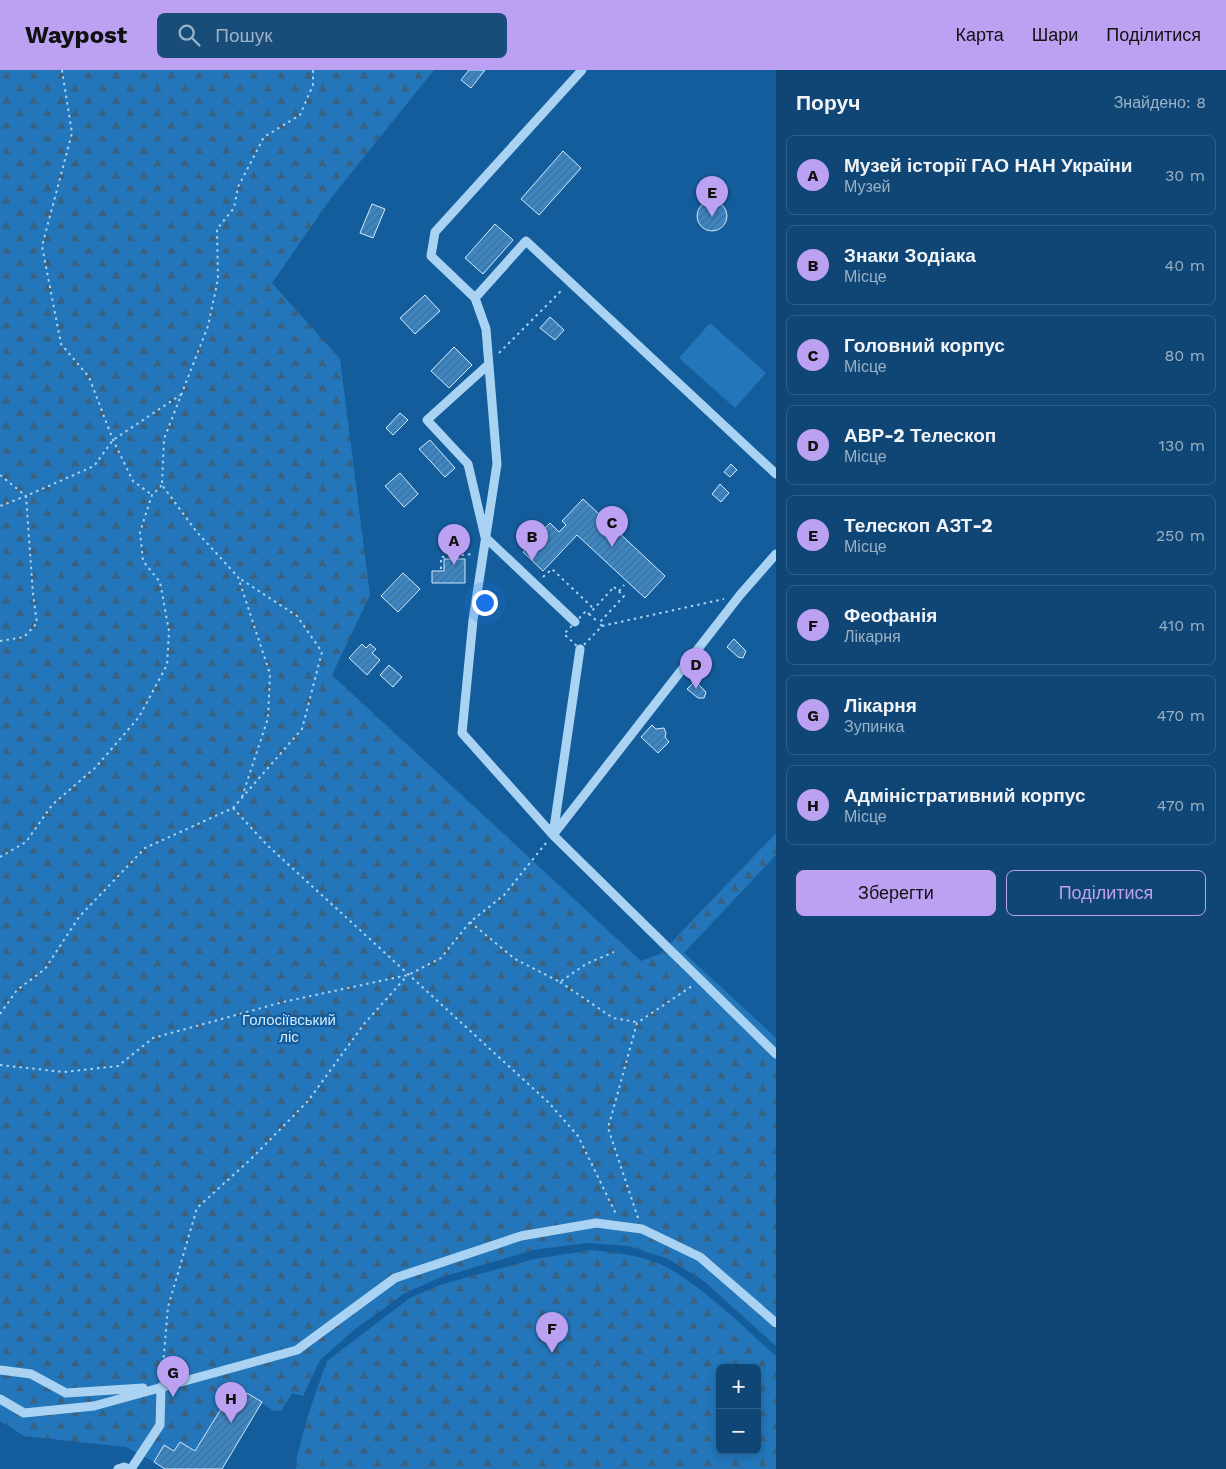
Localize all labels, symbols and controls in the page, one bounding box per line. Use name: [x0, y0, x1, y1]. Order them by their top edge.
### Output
search box: [157, 13, 507, 58]
text: Waypost: [25, 21, 127, 49]
icon: search: [175, 21, 203, 49]
text: Пошук: [215, 24, 273, 47]
text: Карта: [956, 24, 1004, 45]
text: Шари: [1032, 24, 1078, 45]
text: Поділитися: [1106, 24, 1201, 45]
text: Поруч: [796, 90, 860, 115]
text: Знайдено: 8: [1114, 93, 1206, 112]
text: Музей історії ГАО НАН України: [844, 154, 1132, 177]
text: A: [808, 166, 818, 185]
text: 30 m: [1165, 166, 1205, 185]
pin: E: [696, 176, 728, 217]
text: Музей: [844, 177, 891, 196]
text: Знаки Зодіака: [844, 244, 976, 267]
text: B: [808, 256, 818, 275]
text: 40 m: [1165, 256, 1205, 275]
text: Місце: [844, 267, 887, 286]
text: Головний корпус: [844, 334, 1005, 357]
text: C: [808, 346, 818, 365]
text: 80 m: [1164, 346, 1205, 365]
text: Місце: [844, 357, 887, 376]
text: АВР-2 Телескоп: [844, 424, 996, 447]
text: D: [807, 436, 819, 455]
text: 130 m: [1159, 436, 1205, 455]
text: Місце: [844, 447, 887, 466]
pin: C: [596, 506, 628, 547]
text: Телескоп АЗТ-2: [844, 514, 993, 537]
pin: B: [516, 520, 548, 561]
pin: A: [438, 524, 470, 565]
text: E: [808, 526, 818, 545]
text: 250 m: [1156, 526, 1205, 545]
text: Місце: [844, 537, 887, 556]
your location: [472, 590, 498, 616]
text: Феофанія: [844, 604, 937, 627]
text: F: [808, 616, 818, 635]
text: 410 m: [1159, 616, 1205, 635]
text: Лікарня: [844, 627, 901, 646]
pin: D: [680, 648, 712, 689]
text: Лікарня: [844, 694, 917, 717]
text: G: [807, 706, 819, 725]
text: 470 m: [1157, 706, 1205, 725]
text: Зупинка: [844, 717, 904, 736]
text: Адміністративний корпус: [844, 784, 1085, 807]
text: H: [807, 796, 819, 815]
text: 470 m: [1157, 796, 1205, 815]
text: Місце: [844, 807, 887, 826]
button: Зберегти: [796, 870, 996, 916]
button: Поділитися: [1006, 870, 1206, 916]
park label: Голосіївський ліс: [242, 1011, 336, 1046]
pin: F: [536, 1312, 568, 1353]
pin: G: [157, 1356, 189, 1397]
map controls: [716, 1364, 761, 1454]
button: +: [716, 1364, 761, 1409]
pin: H: [215, 1382, 247, 1423]
button: −: [716, 1409, 761, 1454]

